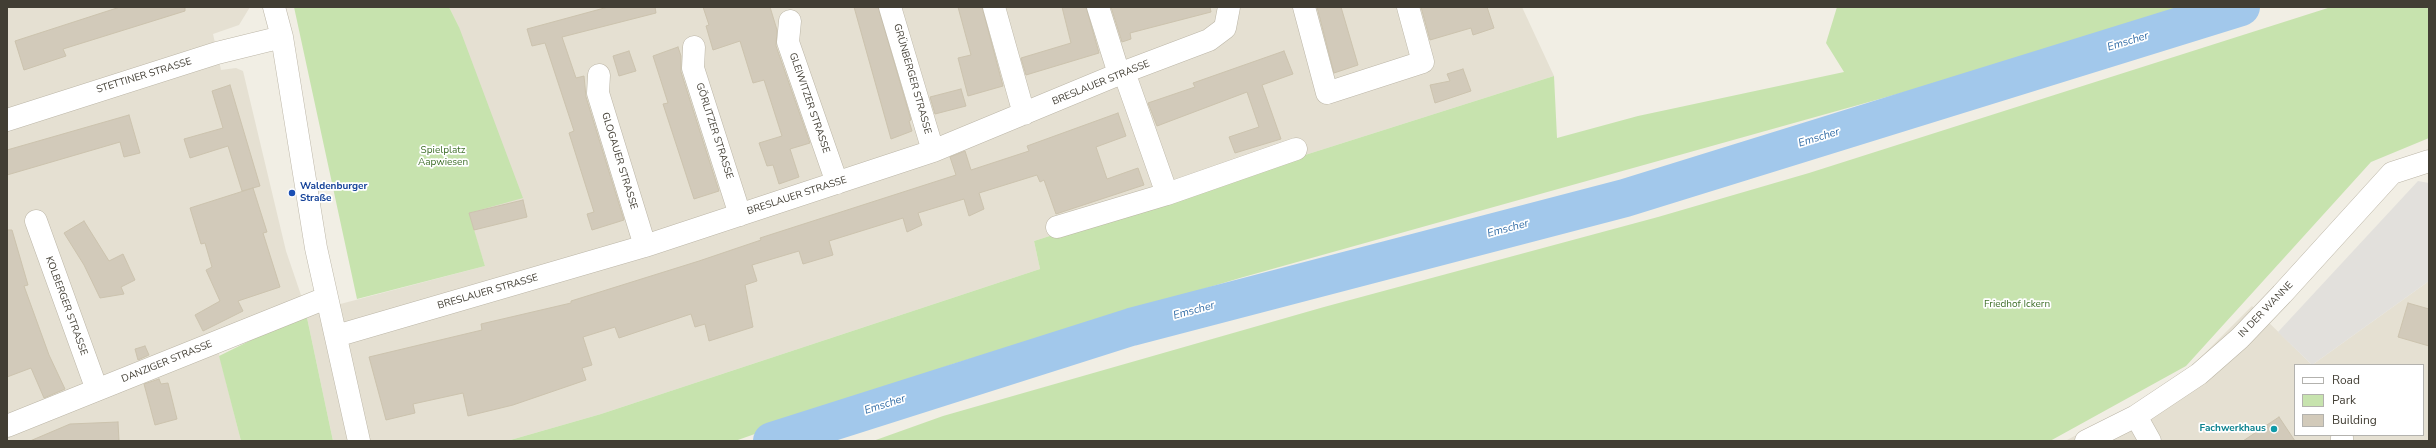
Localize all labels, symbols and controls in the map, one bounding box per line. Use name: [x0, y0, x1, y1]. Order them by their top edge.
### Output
street label: GRÜNBERGER STRASSE: [890, 22, 934, 136]
water label: Emscher: [2106, 30, 2150, 54]
street label: GLEIWITZER STRASSE: [786, 51, 832, 155]
street label: STETTINER STRASSE: [95, 56, 193, 96]
street label: BRESLAUER STRASSE: [1050, 58, 1152, 108]
street label: GÖRLITZER STRASSE: [693, 81, 735, 181]
street label: GLOGAUER STRASSE: [599, 111, 639, 211]
water label: Emscher: [1797, 126, 1841, 150]
park label: Spielplatz Aapwiesen: [418, 145, 468, 168]
street label: BRESLAUER STRASSE: [746, 174, 848, 218]
place label: Waldenburger Straße: [300, 181, 367, 204]
marker: Waldenburger Straße: [287, 188, 297, 198]
water label: Emscher: [1486, 217, 1530, 241]
street label: KOLBERGER STRASSE: [42, 255, 90, 357]
street label: BRESLAUER STRASSE: [436, 272, 540, 312]
street label: IN DER WANNE: [2236, 279, 2296, 341]
water label: Emscher: [1172, 299, 1216, 323]
park label: Friedhof Ickern: [1984, 299, 2050, 311]
street label: DANZIGER STRASSE: [120, 338, 214, 386]
legend: [2294, 364, 2424, 436]
text: Road: [2332, 372, 2360, 388]
water label: Emscher: [863, 392, 907, 418]
text: Park: [2332, 392, 2356, 408]
text: Building: [2332, 412, 2377, 428]
place label: Fachwerkhaus: [2199, 423, 2266, 435]
marker: Fachwerkhaus: [2269, 424, 2279, 434]

